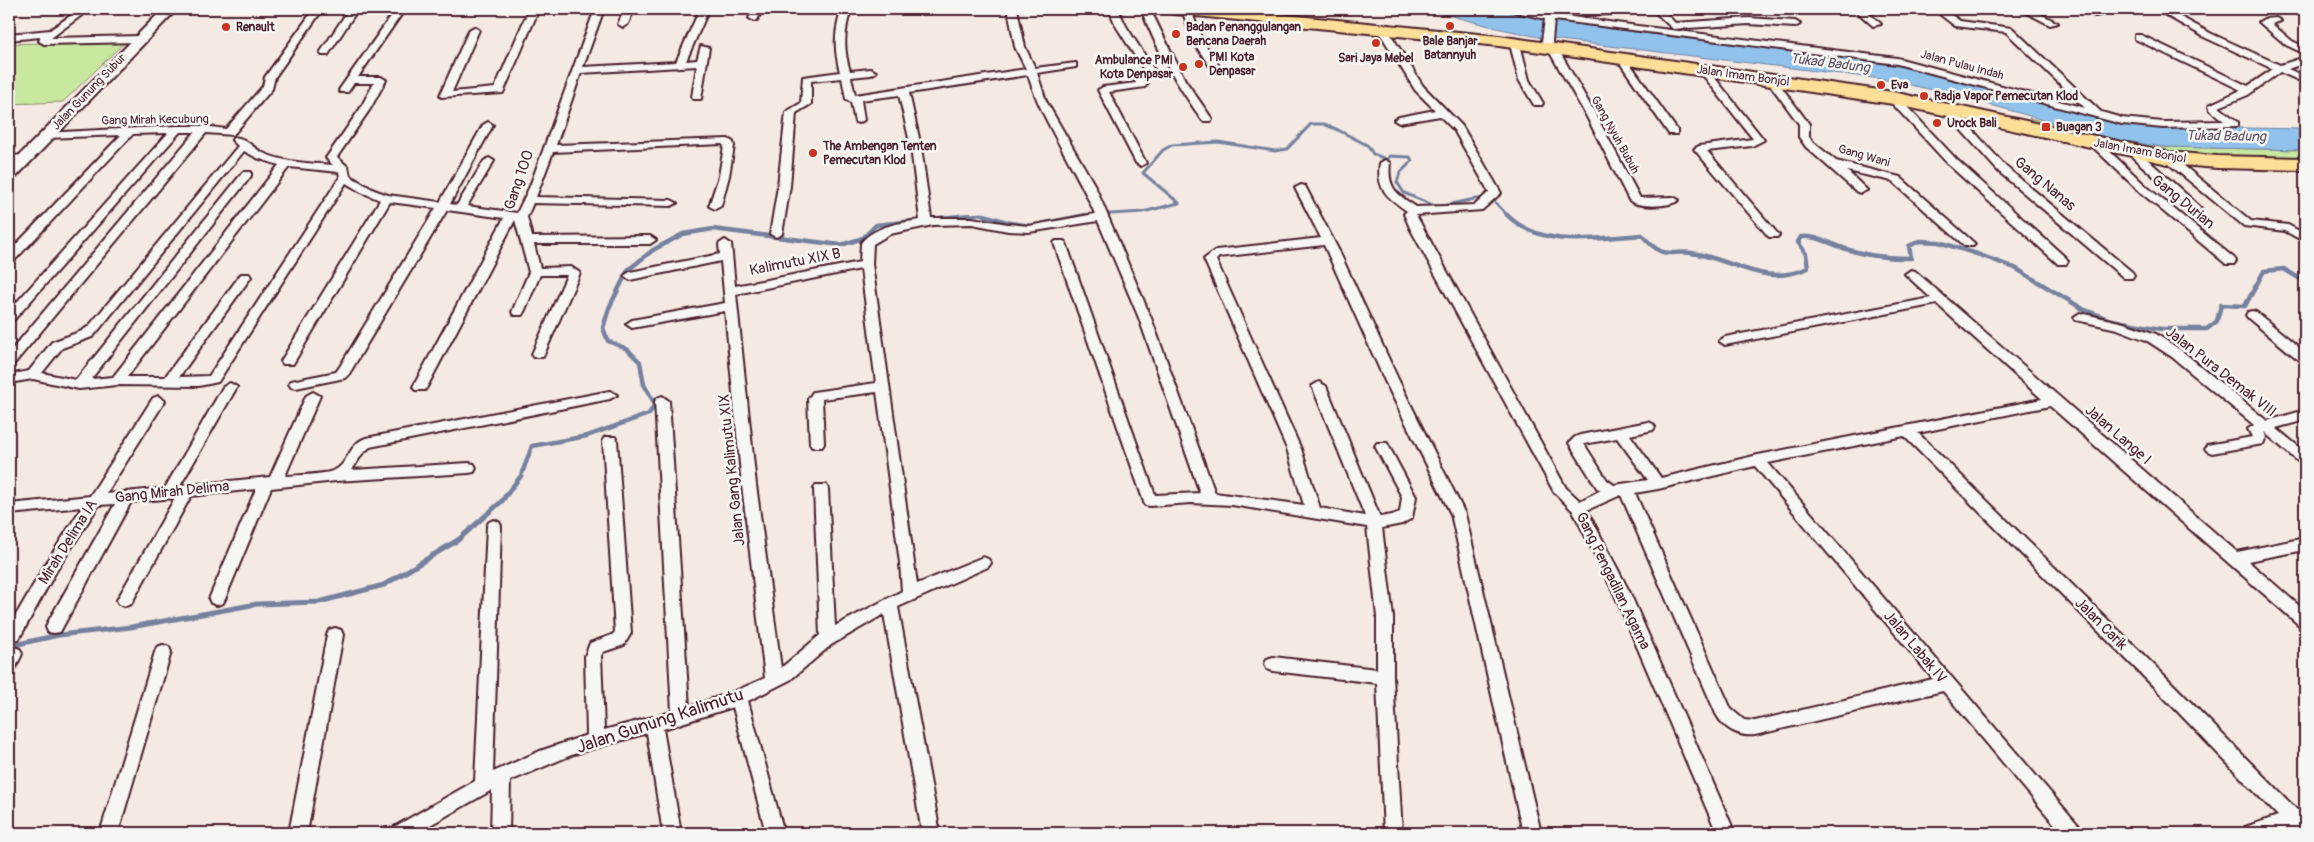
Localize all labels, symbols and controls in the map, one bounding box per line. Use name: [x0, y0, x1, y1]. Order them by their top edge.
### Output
place label: Renault: [236, 20, 276, 35]
place label: Badan Penanggulangan Bencana Daerah: [1186, 20, 1301, 49]
marker: Bale Banjar Batannyuh: [1444, 20, 1456, 32]
marker: Renault: [220, 21, 232, 33]
marker: Badan Penanggulangan Bencana Daerah: [1170, 28, 1182, 40]
place label: Bale Banjar Batannyuh: [1422, 34, 1478, 63]
marker: Sari Jaya Mebel: [1370, 37, 1382, 49]
street label: Jalan Pulau Indah: [1919, 47, 2006, 83]
street label: Jalan Gunung Subur: [49, 50, 130, 133]
place label: PMI Kota Denpasar: [1209, 50, 1256, 79]
water label: Tukad Badung: [1789, 50, 1872, 76]
place label: Sari Jaya Mebel: [1338, 51, 1414, 66]
place label: Ambulance PMI Kota Denpasar: [1095, 53, 1174, 82]
marker: PMI Kota Denpasar: [1193, 58, 1205, 70]
marker: Ambulance PMI Kota Denpasar: [1177, 61, 1189, 73]
street label: Jalan Imam Bonjol: [1696, 62, 1791, 90]
place label: Eva: [1891, 78, 1909, 93]
marker: Eva: [1875, 79, 1887, 91]
place label: Radja Vapor Pemecutan Klod: [1934, 89, 2078, 104]
marker: Radja Vapor Pemecutan Klod: [1918, 90, 1930, 102]
street label: Gang Nyuh Bubuh: [1587, 94, 1643, 177]
street label: Gang Mirah Kecubung: [101, 112, 209, 128]
place label: Urock Bali: [1947, 116, 1997, 131]
marker: Urock Bali: [1931, 117, 1943, 129]
place label: Buagan 3: [2056, 120, 2102, 135]
marker: Buagan 3: [2040, 121, 2052, 133]
water label: Tukad Badung: [2186, 127, 2267, 145]
street label: Jalan Imam Bonjol: [2093, 135, 2188, 167]
place label: The Ambengan Tenten Pemecutan Klod: [822, 139, 937, 168]
street label: Gang Wani: [1836, 141, 1892, 171]
marker: The Ambengan Tenten Pemecutan Klod: [807, 147, 819, 159]
street label: Gang 100: [500, 148, 538, 212]
street label: Gang Nanas: [2010, 153, 2080, 215]
street label: Gang Durian: [2148, 171, 2218, 233]
street label: Kalimutu XIX B: [748, 244, 842, 280]
street label: Jalan Pura Demak VIII: [2162, 323, 2280, 421]
street label: Jalan Gang Kalimutu XIX: [715, 393, 749, 547]
street label: Jalan Lange I: [2081, 401, 2155, 469]
street label: Gang Mirah Delima: [114, 477, 230, 507]
street label: Mirah Delima IA: [34, 496, 102, 588]
street label: Gang Pengadilan Agama: [1571, 509, 1655, 653]
street label: Jalan Carik: [2071, 594, 2132, 655]
street label: Jalan Labak IV: [1879, 607, 1951, 687]
street label: Jalan Gunung Kalimutu: [574, 683, 746, 759]

